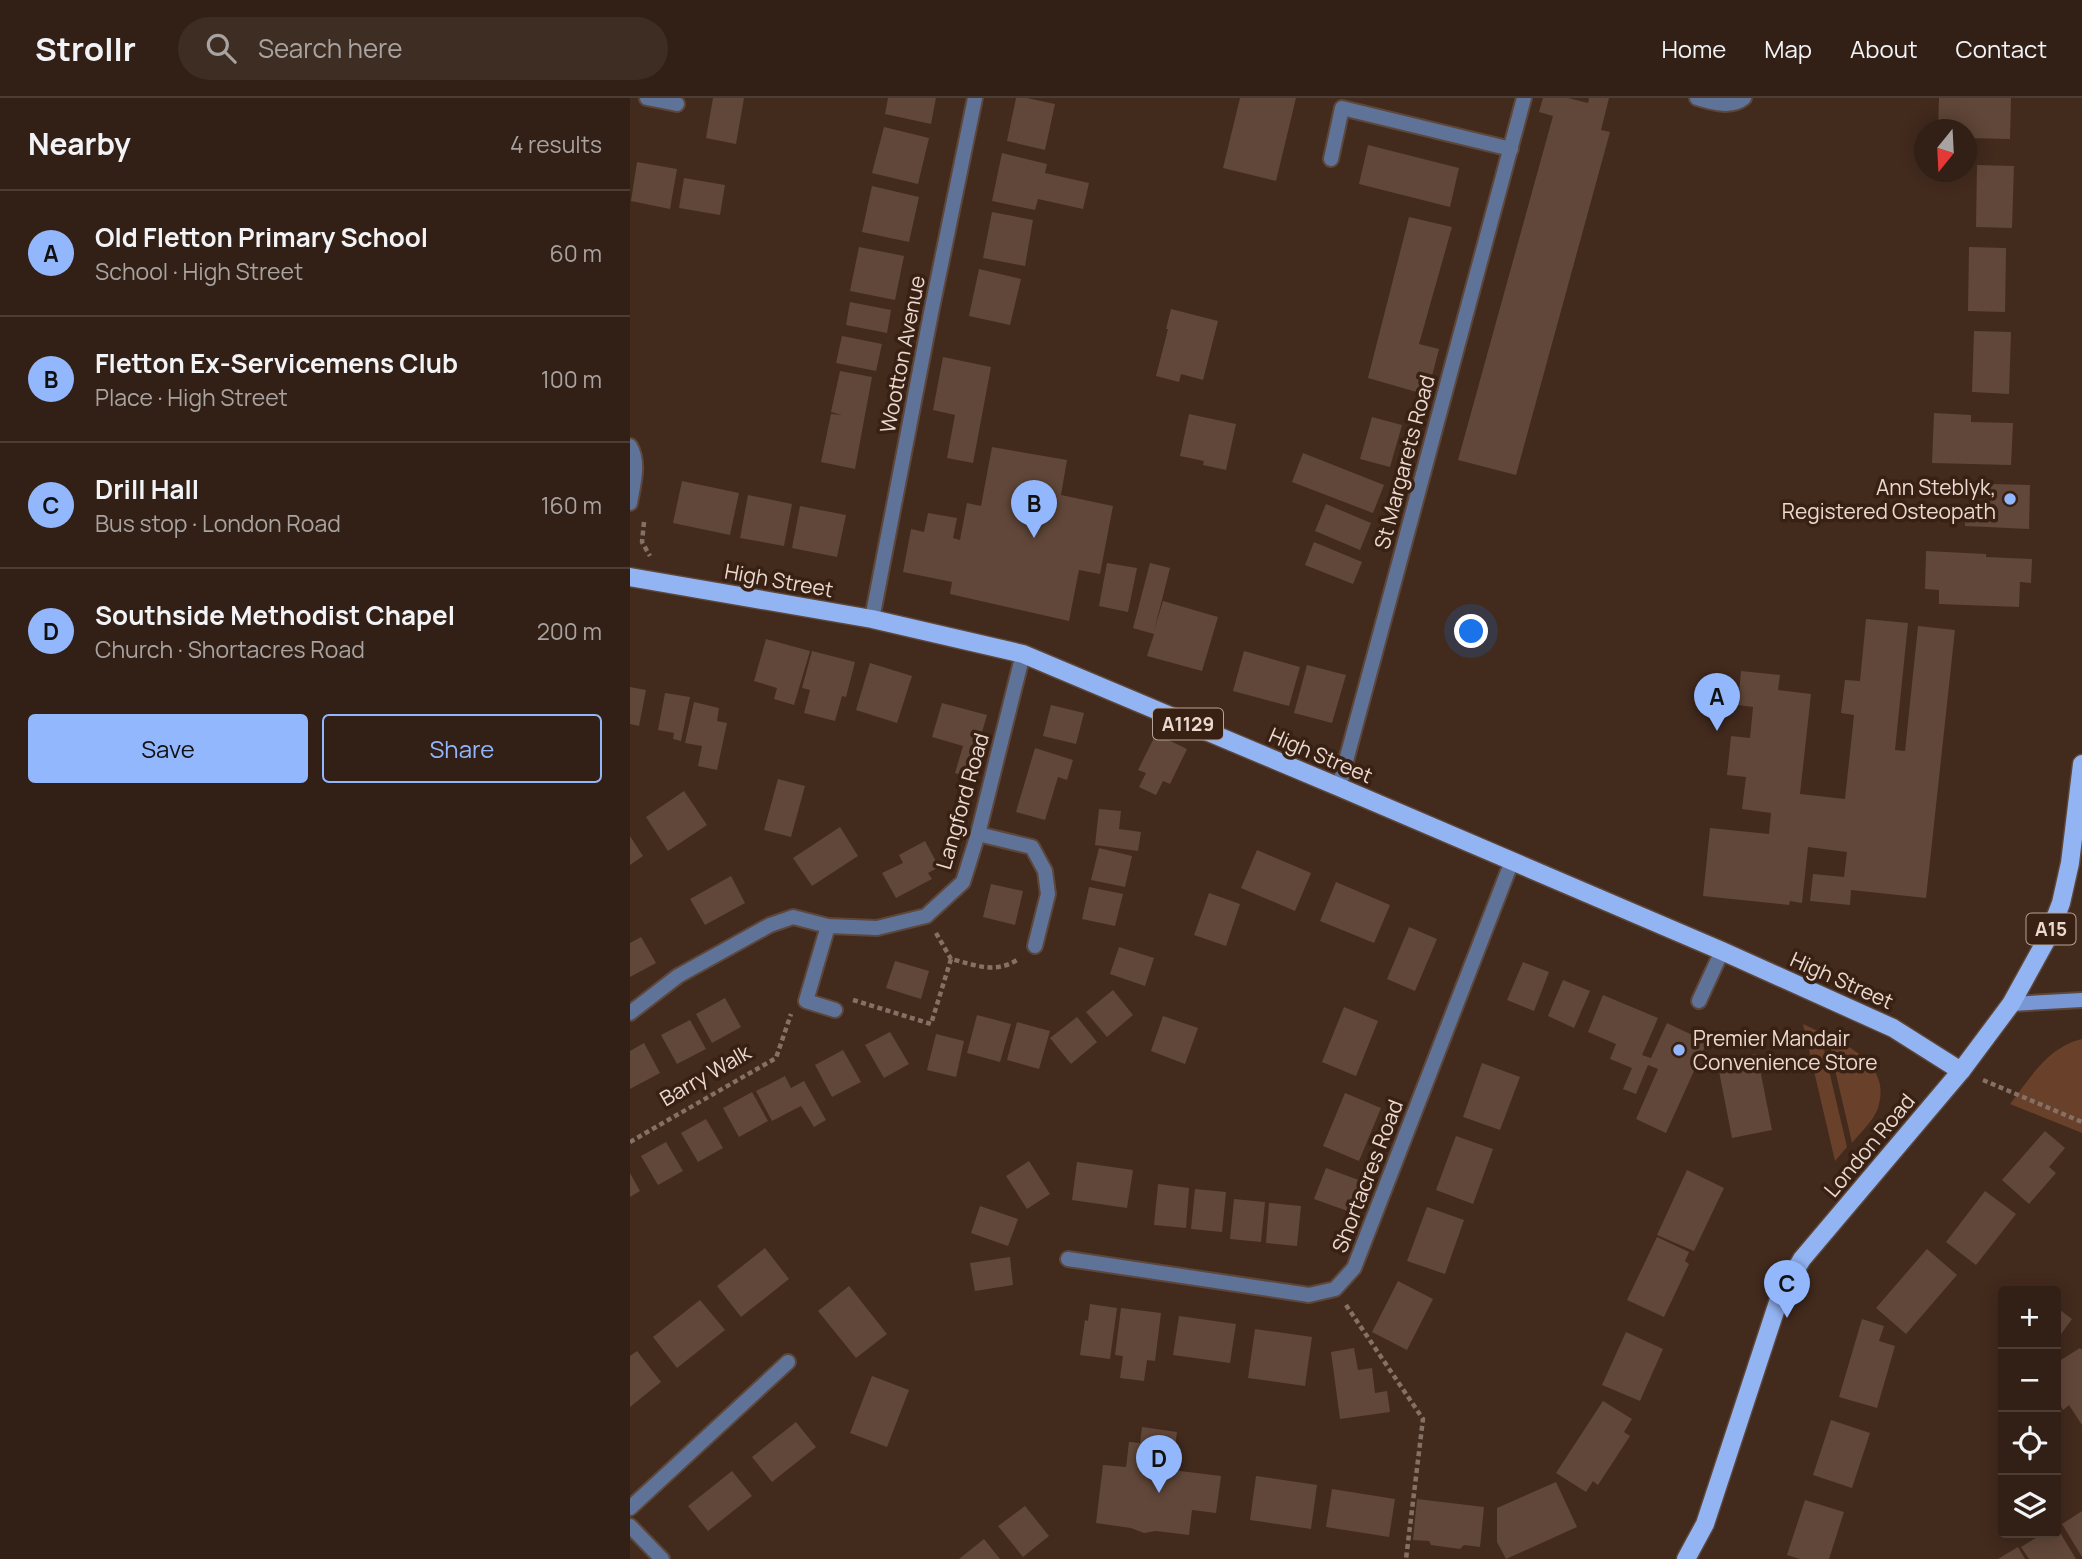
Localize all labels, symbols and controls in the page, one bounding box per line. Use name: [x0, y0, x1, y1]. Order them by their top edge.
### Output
search box: [178, 17, 668, 80]
text: Strollr: [35, 26, 136, 71]
icon: search: [202, 29, 240, 67]
text: Search here: [258, 30, 402, 66]
text: Home: [1661, 32, 1726, 65]
text: Map: [1764, 32, 1812, 65]
text: About: [1850, 32, 1918, 65]
text: Contact: [1956, 32, 2047, 65]
north arrow: [1914, 119, 1977, 182]
text: Nearby: [28, 123, 131, 164]
text: 4 results: [510, 128, 602, 160]
text: Old Fletton Primary School: [95, 219, 428, 255]
text: A: [43, 237, 59, 269]
text: 60 m: [550, 237, 602, 269]
text: School · High Street: [95, 255, 303, 287]
street label: Wootton Avenue: [873, 273, 931, 435]
text: Fletton Ex-Servicemens Club: [95, 345, 458, 381]
text: B: [44, 363, 58, 395]
text: 100 m: [541, 363, 602, 395]
street label: St Margarets Road: [1367, 372, 1441, 552]
text: Place · High Street: [95, 381, 288, 413]
text: Drill Hall: [95, 471, 199, 507]
place label: Ann Steblyk, Registered Osteopath: [1782, 473, 1996, 525]
pin: B: [1011, 480, 1057, 538]
text: C: [43, 489, 60, 521]
text: 160 m: [541, 489, 602, 521]
marker: Ann Steblyk, Registered Osteopath: [2002, 491, 2018, 507]
text: Bus stop · London Road: [95, 507, 341, 539]
street label: High Street: [722, 557, 836, 603]
text: Southside Methodist Chapel: [95, 597, 455, 633]
your location: [1454, 614, 1488, 648]
text: D: [43, 615, 59, 647]
text: 200 m: [537, 615, 602, 647]
text: Church · Shortacres Road: [95, 633, 365, 665]
pin: A: [1694, 673, 1740, 731]
road number: A1129: [1153, 708, 1223, 740]
button: Save: [28, 714, 308, 783]
button: Share: [322, 714, 602, 783]
street label: High Street: [1265, 721, 1377, 789]
street label: Langford Road: [929, 730, 995, 872]
road number: A15: [2026, 914, 2076, 944]
street label: High Street: [1786, 945, 1898, 1015]
place label: Premier Mandair Convenience Store: [1693, 1024, 1878, 1076]
street label: Barry Walk: [654, 1037, 756, 1112]
marker: Premier Mandair Convenience Store: [1671, 1042, 1687, 1058]
street label: London Road: [1818, 1087, 1920, 1203]
street label: Shortacres Road: [1325, 1095, 1409, 1257]
pin: C: [1764, 1260, 1810, 1318]
map controls: [1998, 1286, 2061, 1538]
button: +: [1998, 1286, 2061, 1349]
button: −: [1998, 1349, 2061, 1412]
button: locate: [1998, 1412, 2061, 1475]
pin: D: [1136, 1435, 1182, 1493]
button: layers: [1998, 1475, 2061, 1538]

